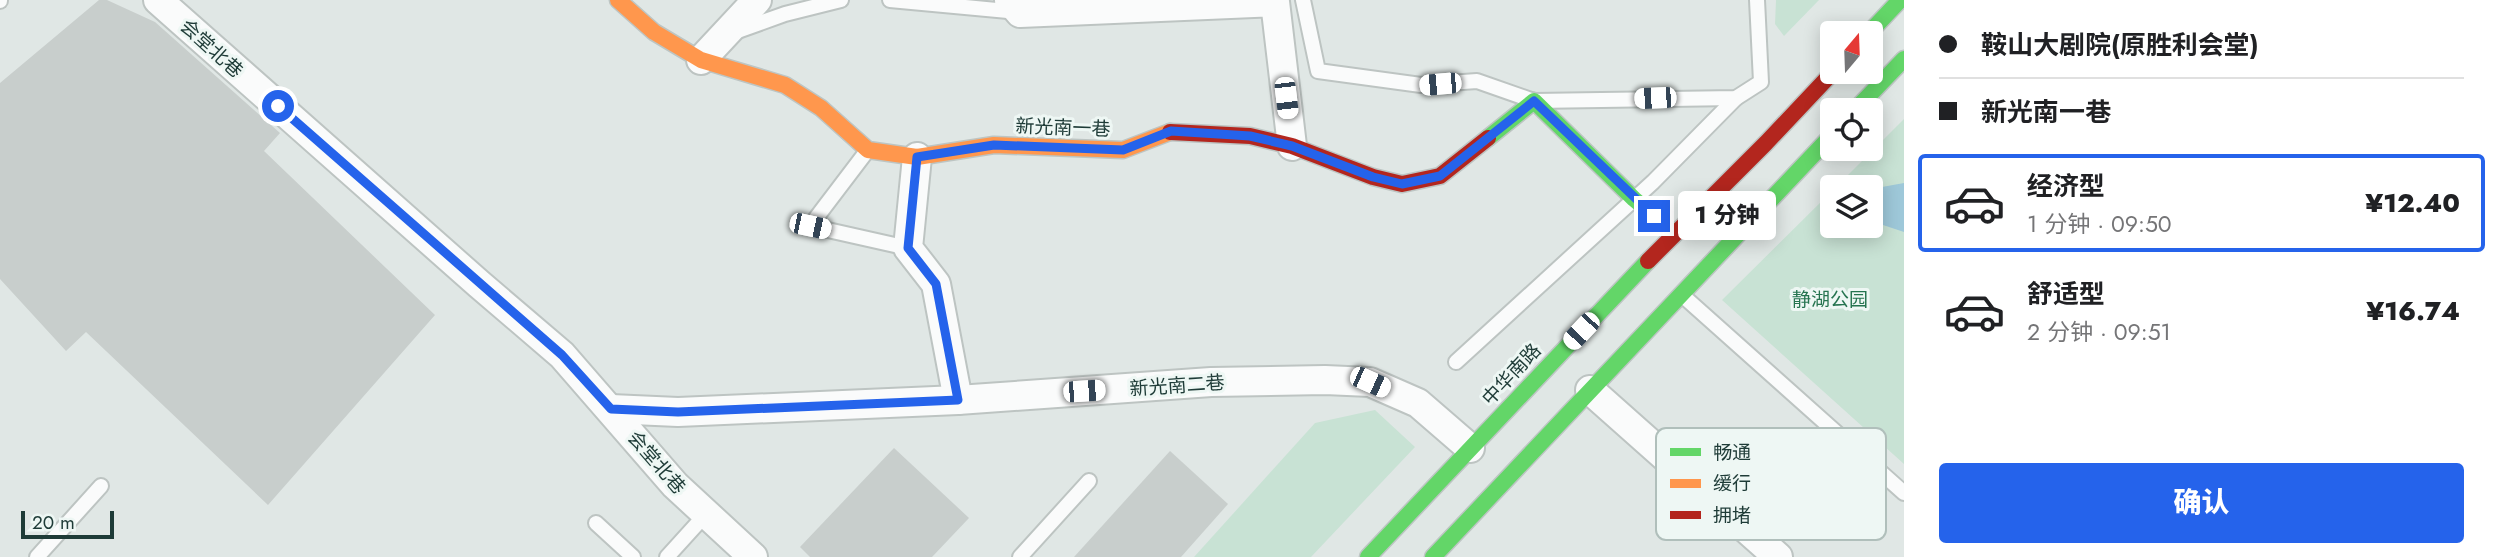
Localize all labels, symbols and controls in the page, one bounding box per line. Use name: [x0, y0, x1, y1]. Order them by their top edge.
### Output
street label: 会堂北巷: [174, 13, 249, 84]
north arrow: [1820, 21, 1883, 84]
map controls: [1820, 21, 1883, 238]
text: 鞍山大剧院(原胜利会堂): [1981, 26, 2259, 64]
car: [1419, 72, 1462, 96]
car: [1274, 76, 1299, 120]
car: [1634, 87, 1677, 109]
route start: [262, 90, 294, 122]
text: 新光南一巷: [1981, 93, 2111, 131]
button: locate: [1820, 98, 1883, 161]
street label: 新光南一巷: [1015, 112, 1111, 143]
text: 经济型: [2027, 167, 2105, 205]
icon: car: [1943, 172, 2006, 235]
button: layers: [1820, 175, 1883, 238]
text: ¥12.40: [2365, 184, 2460, 222]
callout: 1 分钟: [1678, 192, 1776, 241]
text: 1 分钟: [1694, 198, 1760, 232]
route end: [1638, 200, 1670, 232]
text: 1 分钟 · 09:50: [2027, 207, 2172, 241]
car: [788, 211, 833, 241]
text: 舒适型: [2027, 275, 2105, 313]
icon: car: [1943, 280, 2006, 343]
park label: 静湖公园: [1792, 286, 1868, 313]
text: ¥16.74: [2366, 292, 2460, 330]
car: [1559, 308, 1604, 354]
text: 2 分钟 · 09:51: [2027, 315, 2171, 349]
street label: 中华南路: [1476, 337, 1547, 411]
car: [1347, 364, 1394, 400]
street label: 新光南二巷: [1129, 369, 1225, 402]
car: [1063, 379, 1106, 403]
street label: 会堂北巷: [621, 425, 692, 500]
legend: [1656, 428, 1886, 540]
text: 畅通: [1713, 439, 1751, 466]
button: 确认: [1939, 463, 2464, 543]
text: 缓行: [1713, 470, 1751, 497]
text: 拥堵: [1713, 502, 1751, 529]
scale bar: [21, 508, 114, 540]
text: 20 m: [32, 509, 75, 536]

